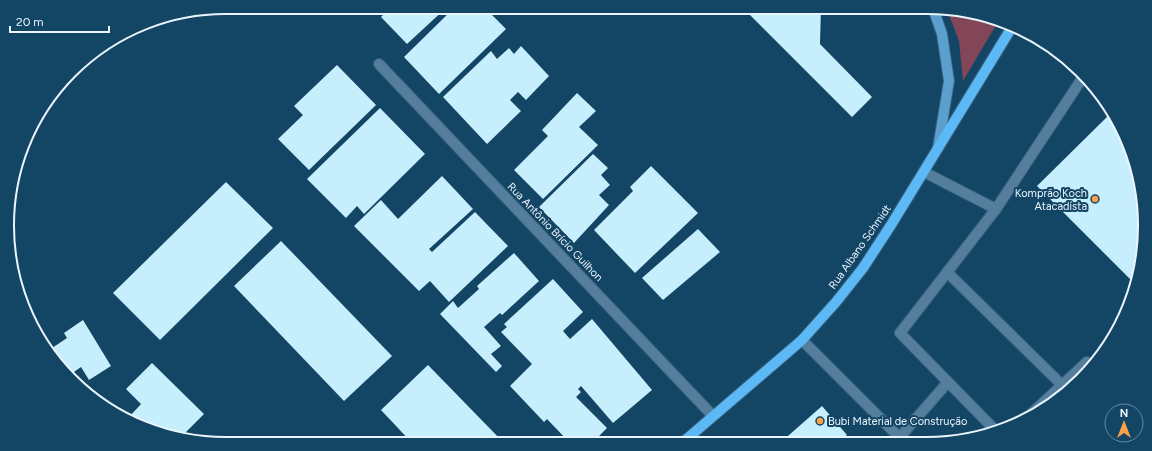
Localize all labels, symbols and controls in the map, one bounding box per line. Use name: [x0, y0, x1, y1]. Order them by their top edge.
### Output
scale bar: [10, 8, 109, 34]
text: 20 m: [16, 15, 44, 29]
street label: Rua Antônio Brício Guilhon: [504, 180, 606, 284]
place label: Komprão Koch Atacadista: [1015, 187, 1087, 213]
marker: Komprão Koch Atacadista: [1090, 194, 1100, 204]
street label: Rua Albano Schmidt: [826, 202, 894, 292]
north arrow: [1104, 403, 1144, 443]
text: N: [1120, 407, 1128, 420]
place label: Bubi Material de Construção: [828, 415, 967, 428]
marker: Bubi Material de Construção: [815, 416, 825, 426]

